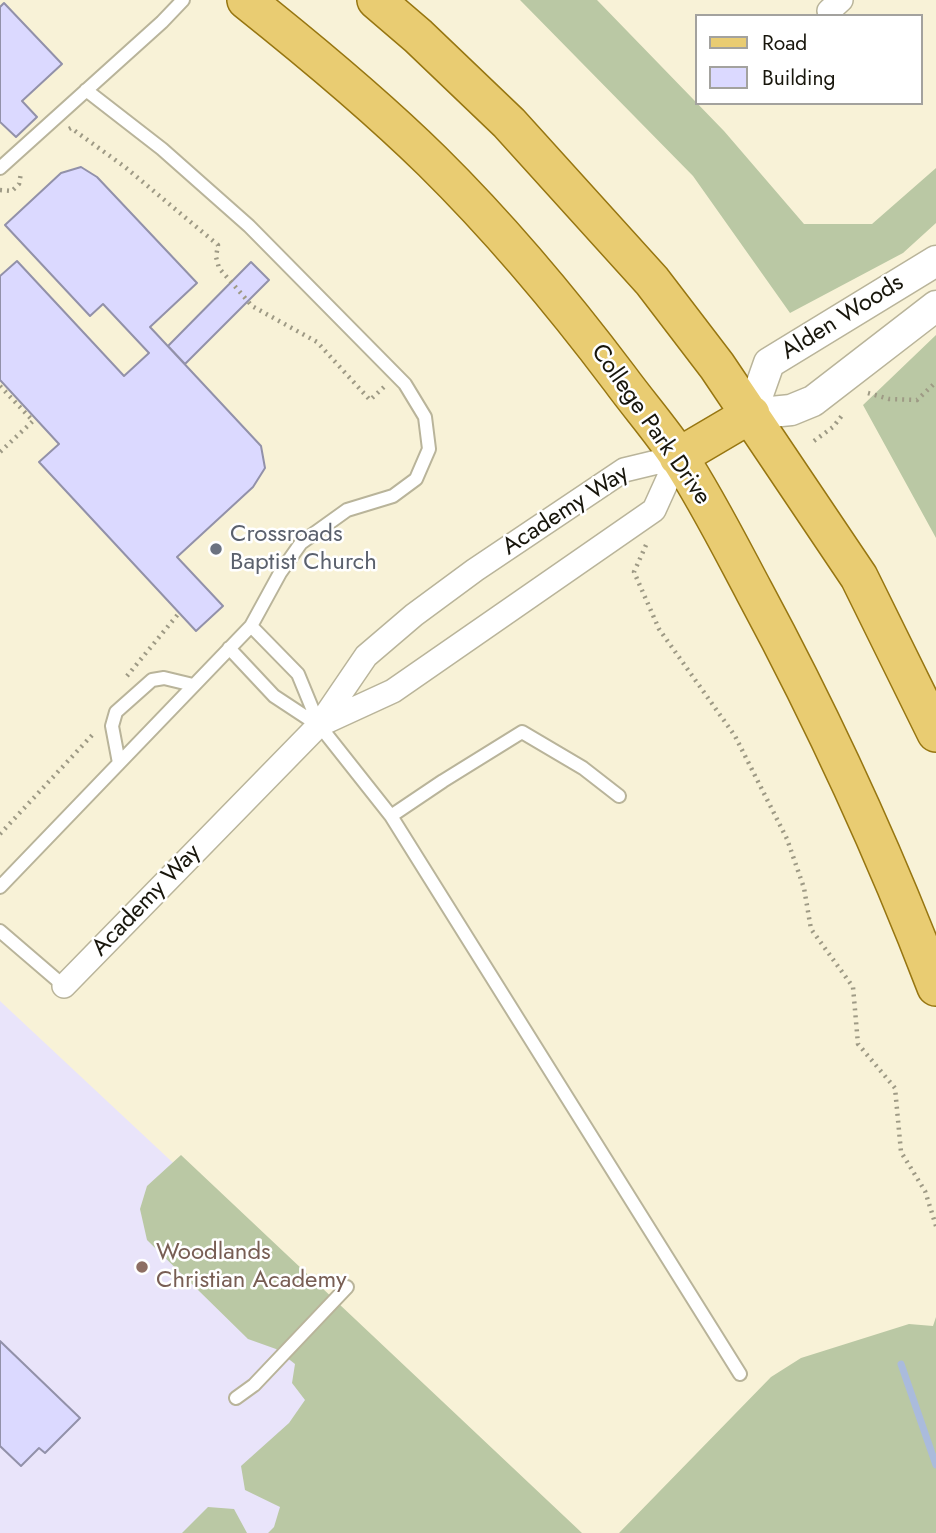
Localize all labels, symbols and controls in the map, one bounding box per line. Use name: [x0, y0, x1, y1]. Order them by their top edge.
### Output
legend: [694, 14, 922, 105]
text: Road: [762, 28, 807, 58]
text: Building: [762, 63, 835, 93]
street label: Alden Woods: [777, 269, 909, 367]
street label: College Park Drive: [584, 339, 716, 511]
street label: Academy Way: [498, 460, 634, 562]
place label: Crossroads Baptist Church: [230, 521, 377, 577]
marker: Crossroads Baptist Church: [208, 541, 224, 557]
street label: Academy Way: [86, 839, 208, 963]
place label: Woodlands Christian Academy: [156, 1239, 347, 1295]
marker: Woodlands Christian Academy: [134, 1259, 150, 1275]

